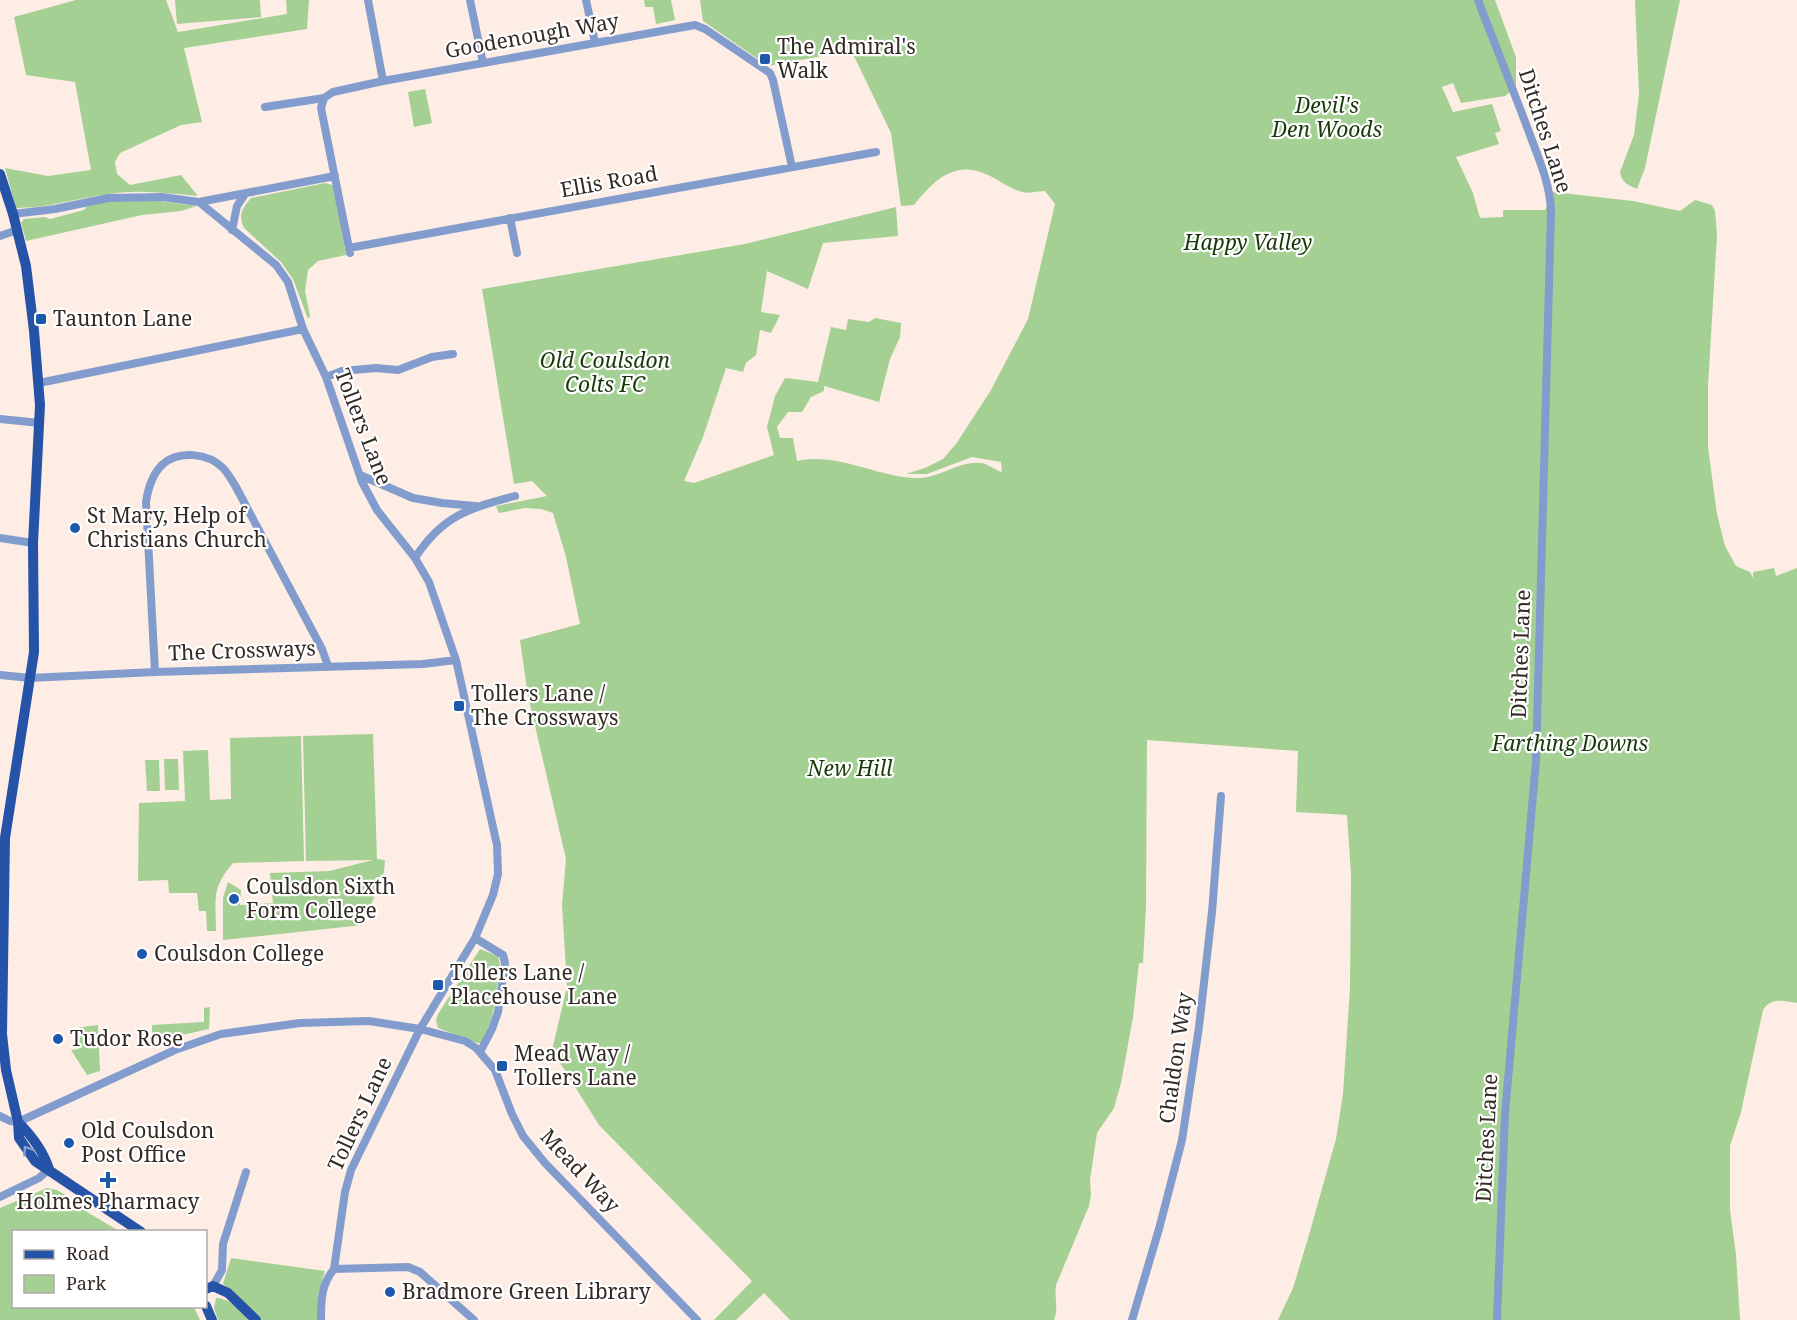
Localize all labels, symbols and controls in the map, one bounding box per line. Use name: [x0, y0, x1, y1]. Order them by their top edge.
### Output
street label: Goodenough Way: [443, 6, 621, 64]
place label: The Admiral's Walk: [777, 32, 916, 84]
marker: The Admiral's Walk: [758, 52, 772, 66]
street label: Ditches Lane: [1513, 65, 1579, 196]
park label: Devil's Den Woods: [1271, 91, 1382, 143]
street label: Ellis Road: [558, 159, 660, 203]
park label: Happy Valley: [1183, 228, 1312, 256]
place label: Taunton Lane: [53, 304, 192, 332]
marker: Taunton Lane: [34, 312, 48, 326]
park label: Old Coulsdon Colts FC: [540, 346, 671, 398]
street label: Tollers Lane: [329, 364, 399, 489]
place label: St Mary, Help of Christians Church: [87, 501, 267, 553]
marker: St Mary, Help of Christians Church: [68, 521, 82, 535]
street label: Ditches Lane: [1504, 589, 1536, 719]
street label: The Crossways: [168, 633, 316, 667]
place label: Tollers Lane / The Crossways: [471, 679, 619, 731]
marker: Tollers Lane / The Crossways: [452, 699, 466, 713]
park label: Farthing Downs: [1491, 729, 1649, 757]
park label: New Hill: [807, 754, 893, 782]
place label: Coulsdon Sixth Form College: [246, 872, 395, 924]
marker: Coulsdon Sixth Form College: [227, 892, 241, 906]
place label: Coulsdon College: [154, 939, 324, 967]
marker: Coulsdon College: [135, 947, 149, 961]
place label: Tollers Lane / Placehouse Lane: [450, 958, 617, 1010]
marker: Tollers Lane / Placehouse Lane: [431, 978, 445, 992]
street label: Chaldon Way: [1152, 990, 1198, 1125]
place label: Tudor Rose: [70, 1024, 183, 1052]
marker: Tudor Rose: [51, 1032, 65, 1046]
place label: Mead Way / Tollers Lane: [514, 1039, 637, 1091]
street label: Tollers Lane: [320, 1052, 398, 1175]
marker: Mead Way / Tollers Lane: [495, 1059, 509, 1073]
street label: Ditches Lane: [1469, 1073, 1503, 1203]
place label: Old Coulsdon Post Office: [81, 1116, 214, 1168]
street label: Mead Way: [535, 1122, 627, 1218]
marker: Old Coulsdon Post Office: [62, 1136, 76, 1150]
one-way arrow: [23, 1146, 34, 1157]
marker: Holmes Pharmacy: [101, 1173, 115, 1187]
place label: Holmes Pharmacy: [17, 1187, 200, 1215]
legend: [12, 1230, 207, 1308]
text: Road: [66, 1241, 109, 1265]
text: Park: [66, 1271, 106, 1295]
place label: Bradmore Green Library: [402, 1277, 651, 1305]
marker: Bradmore Green Library: [383, 1285, 397, 1299]

